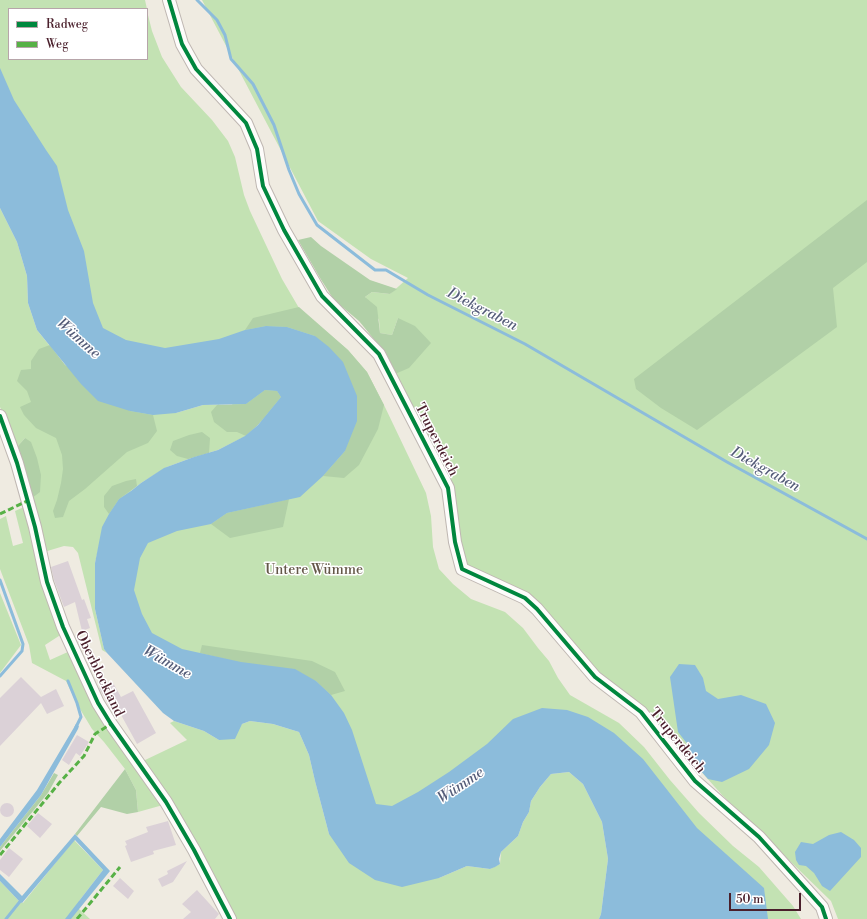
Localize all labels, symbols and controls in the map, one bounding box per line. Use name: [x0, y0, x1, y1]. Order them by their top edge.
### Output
legend: [8, 8, 148, 60]
text: Radweg: [46, 17, 88, 32]
text: Weg: [46, 37, 68, 52]
water label: Diekgraben: [444, 285, 520, 335]
water label: Wümme: [52, 315, 104, 363]
street label: Truperdeich: [410, 401, 462, 479]
water label: Diekgraben: [727, 444, 803, 496]
park label: Untere Wümme: [265, 563, 363, 579]
street label: Oberblockland: [71, 628, 127, 720]
water label: Wümme: [140, 642, 194, 684]
street label: Truperdeich: [645, 705, 709, 777]
water label: Wümme: [434, 764, 488, 808]
scale bar: [731, 885, 803, 911]
text: 50 m: [736, 892, 764, 907]

